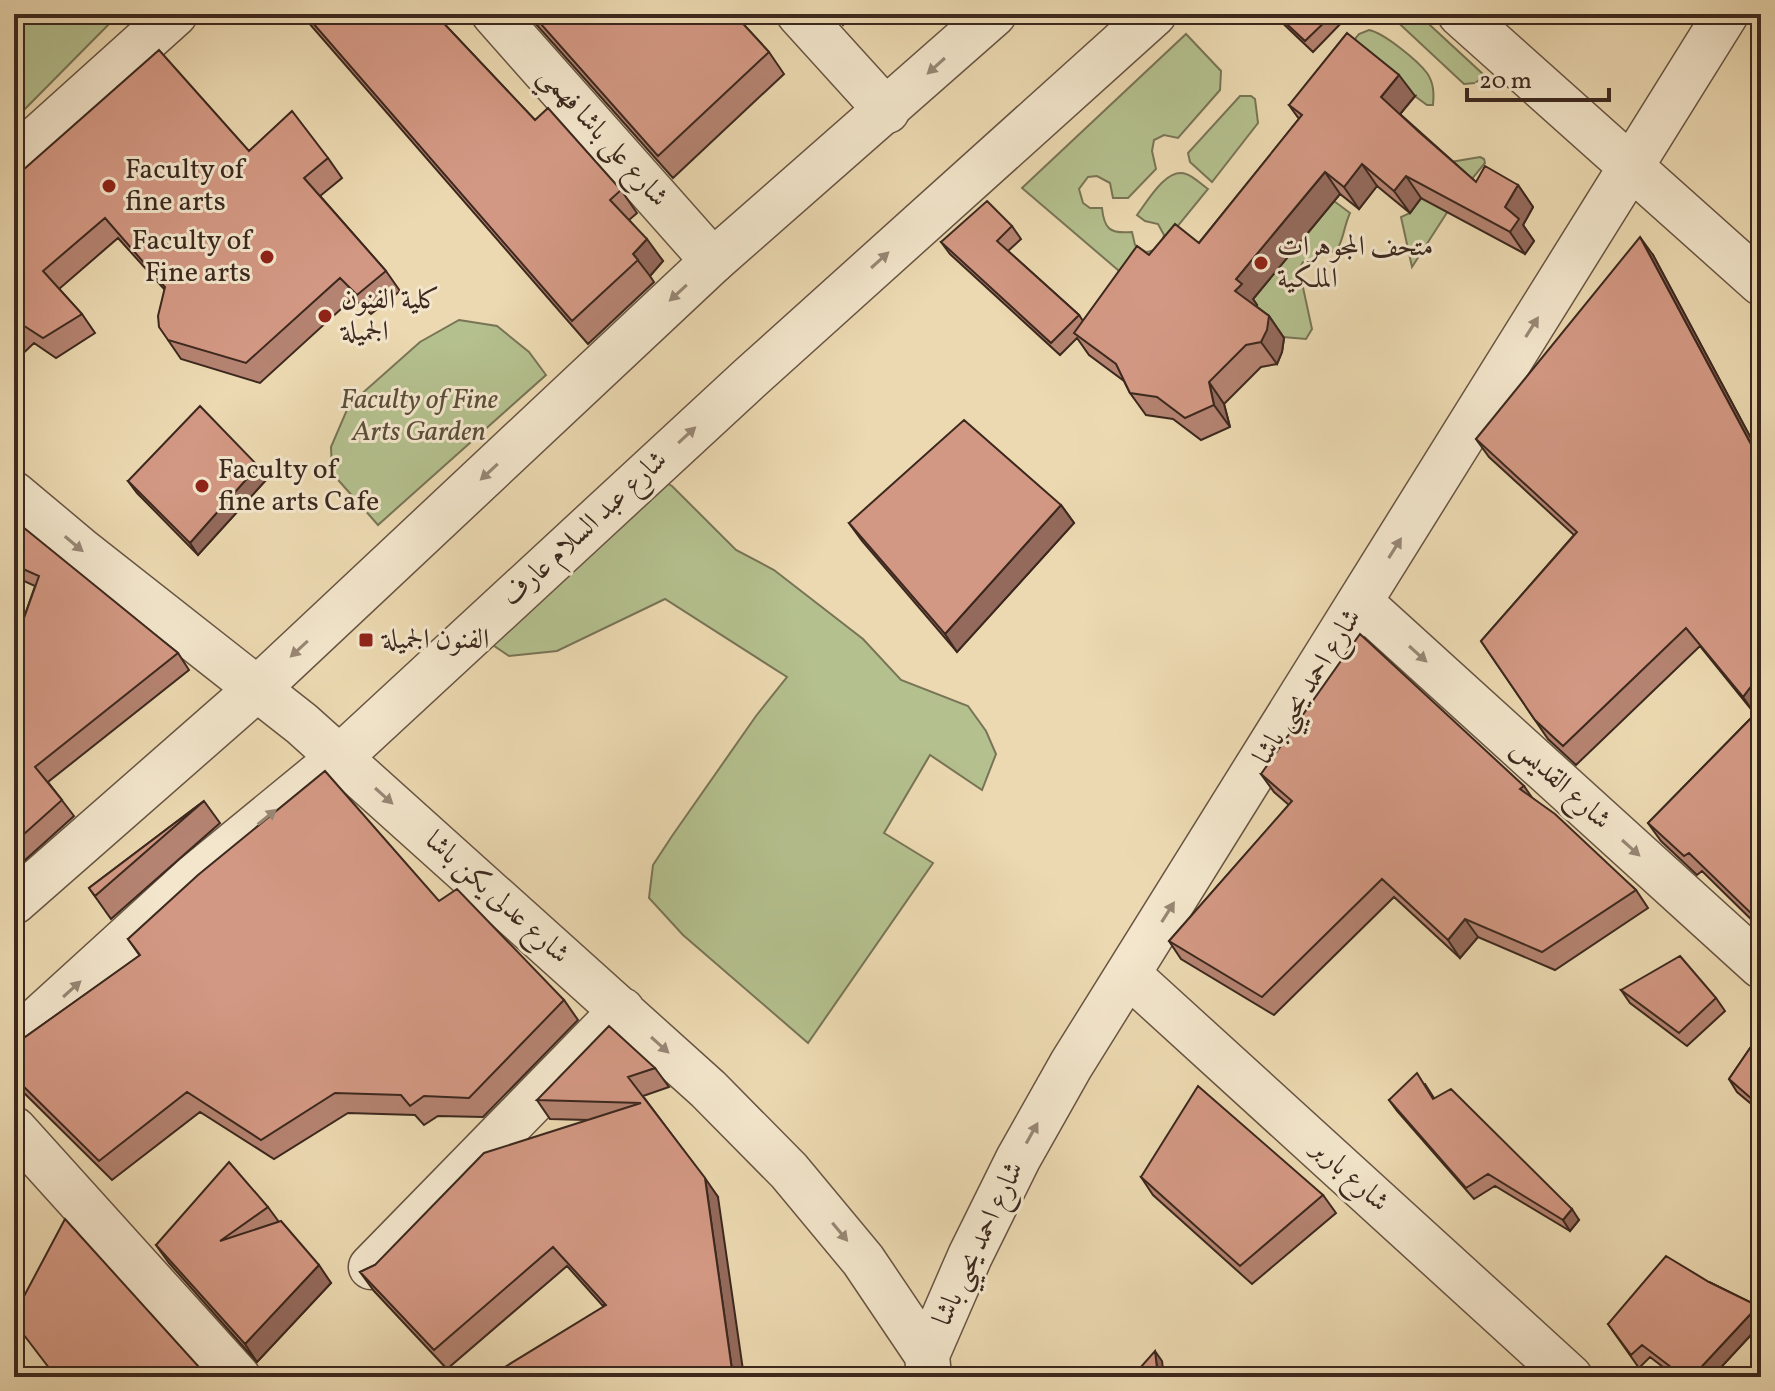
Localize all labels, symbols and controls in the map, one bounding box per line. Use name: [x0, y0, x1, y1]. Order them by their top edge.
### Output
scale bar: [1467, 52, 1609, 102]
one-way arrow: [927, 57, 947, 74]
street label: شارع على باشا فهمي: [525, 58, 677, 219]
text: 20 m: [1479, 65, 1532, 99]
place label: Faculty of fine arts: [125, 151, 247, 222]
marker: Faculty of fine arts: [100, 177, 118, 195]
place label: Faculty of Fine arts: [132, 222, 253, 293]
place label: متحف المجوهرات الملكية: [1277, 228, 1433, 299]
marker: Faculty of Fine arts: [258, 248, 276, 266]
one-way arrow: [870, 252, 889, 270]
marker: متحف المجوهرات الملكية: [1252, 254, 1270, 272]
place label: كلية الفنون الجميلة: [339, 281, 440, 352]
one-way arrow: [669, 284, 688, 302]
marker: كلية الفنون الجميلة: [316, 307, 334, 325]
one-way arrow: [1524, 317, 1539, 338]
park label: Faculty of Fine Arts Garden: [340, 381, 498, 452]
one-way arrow: [677, 427, 696, 445]
street label: شارع عبد السلام عارف: [494, 442, 678, 618]
place label: Faculty of fine arts Cafe: [218, 451, 379, 522]
one-way arrow: [480, 462, 499, 480]
marker: Faculty of fine arts Cafe: [193, 477, 211, 495]
one-way arrow: [64, 535, 84, 552]
one-way arrow: [1387, 537, 1401, 559]
street label: شارع احمد يحيي باشا: [1244, 601, 1376, 775]
place label: الفنون الجميلة: [380, 621, 489, 660]
marker: الفنون الجميلة: [357, 631, 375, 649]
one-way arrow: [290, 640, 309, 658]
one-way arrow: [1408, 645, 1427, 663]
street label: شارع القديس: [1501, 729, 1619, 841]
one-way arrow: [374, 787, 393, 805]
one-way arrow: [257, 809, 277, 826]
street label: شارع عدلى يكن باشا: [415, 822, 578, 975]
one-way arrow: [1622, 839, 1641, 857]
one-way arrow: [1161, 901, 1175, 923]
one-way arrow: [62, 980, 81, 998]
one-way arrow: [651, 1036, 670, 1054]
one-way arrow: [1025, 1122, 1039, 1144]
street label: شارع باربر: [1299, 1128, 1398, 1223]
street label: شارع احمد يحيي باشا: [924, 1155, 1039, 1335]
one-way arrow: [831, 1222, 848, 1242]

